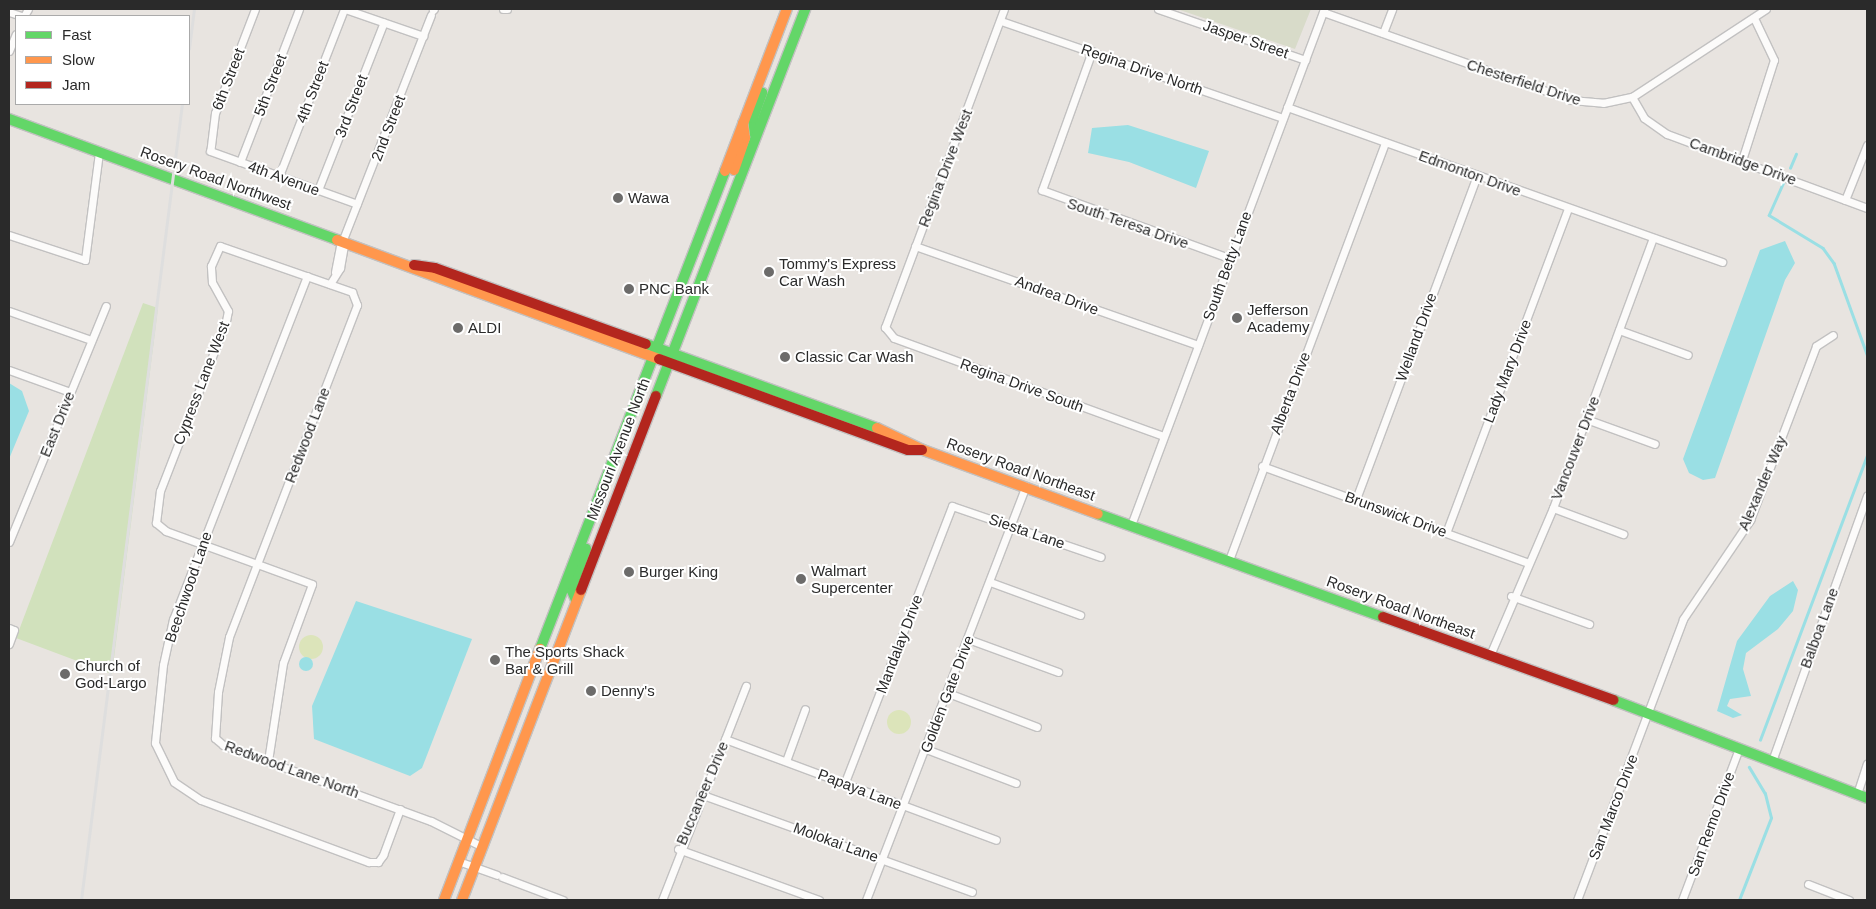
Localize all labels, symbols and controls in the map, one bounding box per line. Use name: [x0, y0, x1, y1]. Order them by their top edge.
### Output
legend: [15, 15, 190, 105]
street label: Jasper Street: [1201, 16, 1291, 62]
text: Fast: [62, 26, 91, 43]
street label: Regina Drive North: [1079, 40, 1205, 98]
street label: 6th Street: [208, 45, 248, 113]
text: Slow: [62, 51, 95, 68]
street label: 5th Street: [250, 51, 290, 119]
street label: Chesterfield Drive: [1465, 55, 1583, 109]
street label: 4th Street: [292, 58, 332, 126]
street label: 3rd Street: [331, 72, 371, 140]
text: Jam: [62, 76, 90, 93]
street label: 2nd Street: [367, 92, 409, 164]
street label: Regina Drive West: [914, 107, 976, 229]
street label: Cambridge Drive: [1687, 133, 1799, 189]
street label: Rosery Road Northwest: [138, 142, 294, 214]
street label: Edmonton Drive: [1416, 146, 1524, 200]
street label: 4th Avenue: [245, 157, 323, 199]
place label: Wawa: [628, 189, 669, 207]
marker: Wawa: [612, 192, 624, 204]
street label: South Teresa Drive: [1065, 194, 1191, 252]
street label: South Betty Lane: [1199, 209, 1255, 323]
place label: Tommy's Express Car Wash: [779, 254, 896, 289]
marker: Tommy's Express Car Wash: [763, 266, 775, 278]
street label: Andrea Drive: [1013, 272, 1101, 318]
place label: PNC Bank: [639, 280, 709, 298]
marker: PNC Bank: [623, 283, 635, 295]
street label: Welland Drive: [1392, 290, 1440, 384]
place label: Jefferson Academy: [1247, 300, 1310, 335]
marker: Jefferson Academy: [1231, 312, 1243, 324]
street label: Lady Mary Drive: [1479, 317, 1535, 425]
street label: Cypress Lane West: [169, 319, 233, 447]
place label: ALDI: [468, 319, 501, 337]
marker: ALDI: [452, 322, 464, 334]
place label: Classic Car Wash: [795, 348, 914, 366]
street label: Alberta Drive: [1266, 349, 1314, 437]
marker: Classic Car Wash: [779, 351, 791, 363]
street label: Regina Drive South: [958, 354, 1086, 416]
street label: Missouri Avenue North: [582, 375, 654, 523]
street label: Redwood Lane: [281, 385, 333, 485]
street label: East Drive: [36, 389, 78, 459]
street label: Vancouver Drive: [1547, 394, 1603, 502]
street label: Alexander Way: [1734, 433, 1790, 533]
street label: Rosery Road Northeast: [944, 434, 1098, 504]
street label: Brunswick Drive: [1342, 487, 1450, 541]
street label: Siesta Lane: [987, 510, 1067, 552]
street label: Beechwood Lane: [161, 529, 215, 645]
place label: Walmart Supercenter: [811, 561, 893, 596]
place label: Burger King: [639, 563, 718, 581]
marker: Burger King: [623, 566, 635, 578]
street label: Rosery Road Northeast: [1324, 572, 1478, 642]
marker: Walmart Supercenter: [795, 573, 807, 585]
street label: Balboa Lane: [1796, 585, 1842, 671]
street label: Mandalay Drive: [872, 592, 926, 696]
street label: Golden Gate Drive: [916, 633, 978, 755]
place label: The Sports Shack Bar & Grill: [505, 642, 624, 677]
marker: The Sports Shack Bar & Grill: [489, 654, 501, 666]
place label: Church of God-Largo: [75, 656, 147, 691]
marker: Church of God-Largo: [59, 668, 71, 680]
place label: Denny's: [601, 682, 655, 700]
marker: Denny's: [585, 685, 597, 697]
street label: Redwood Lane North: [222, 736, 362, 802]
street label: Buccaneer Drive: [672, 738, 732, 848]
street label: San Marco Drive: [1585, 752, 1641, 862]
street label: Papaya Lane: [816, 765, 904, 813]
street label: San Remo Drive: [1684, 769, 1738, 879]
street label: Molokai Lane: [791, 818, 881, 866]

